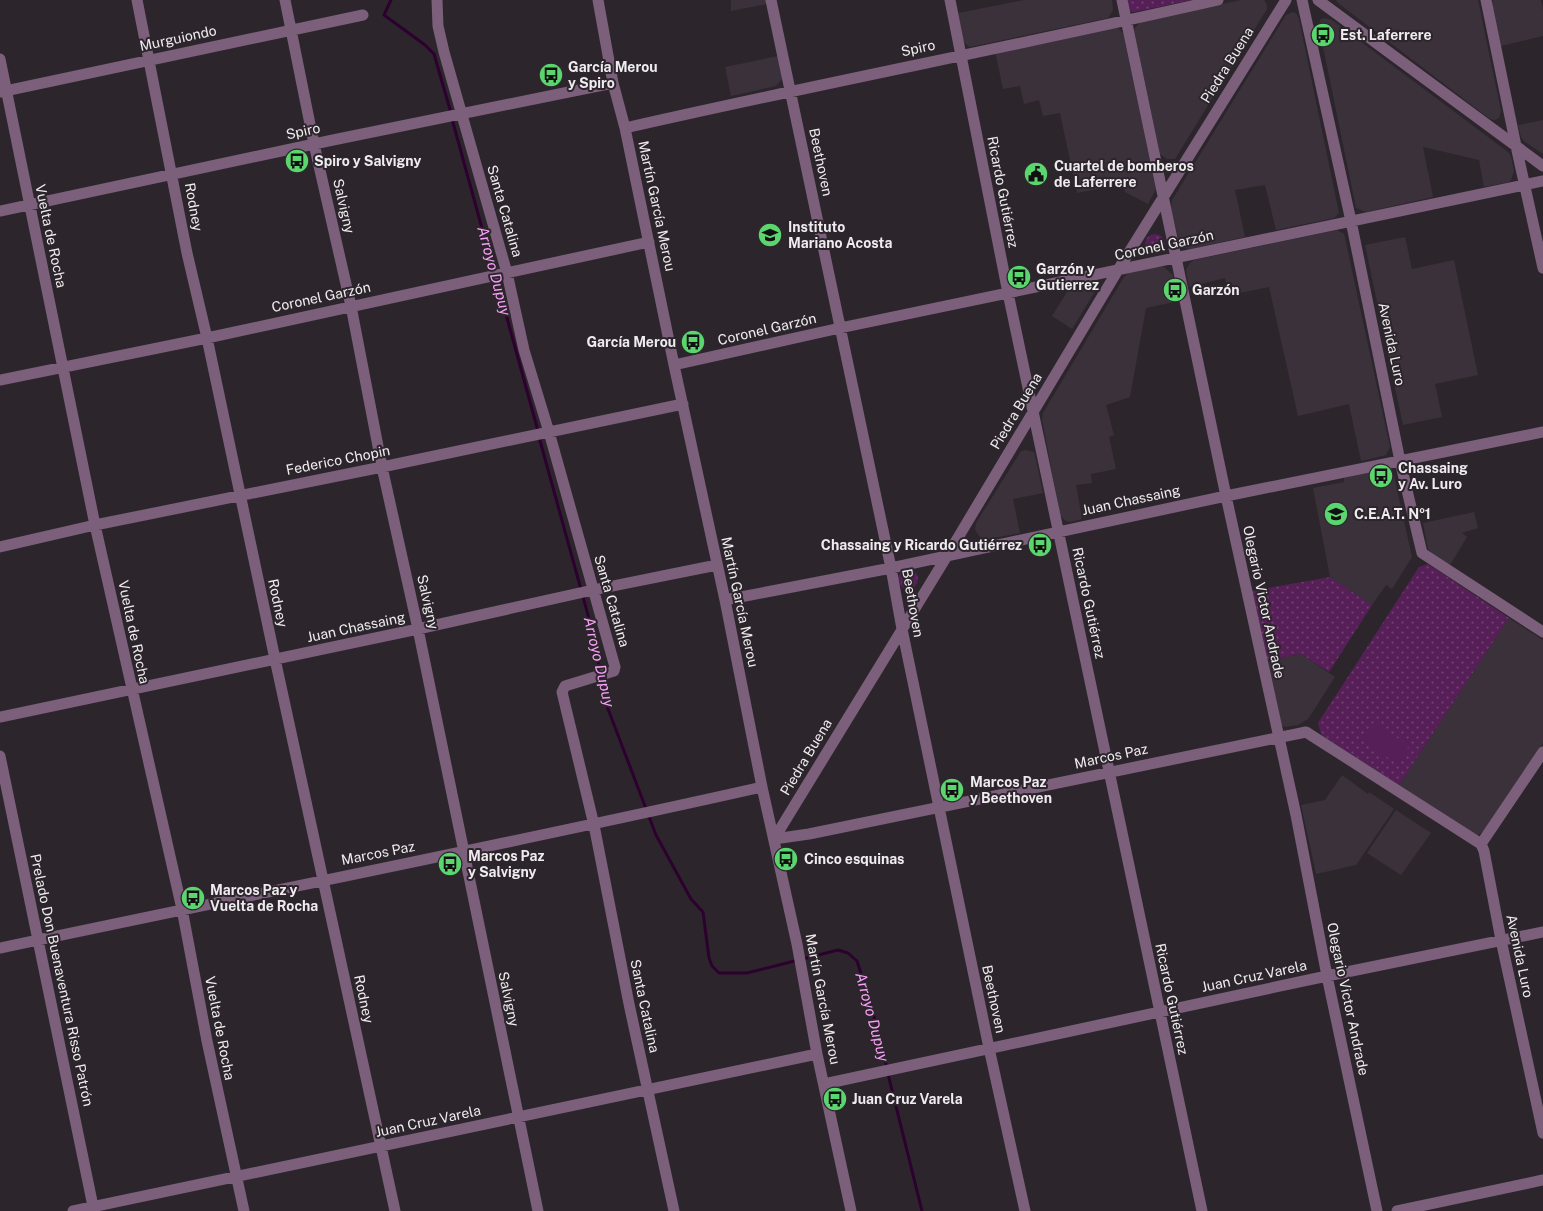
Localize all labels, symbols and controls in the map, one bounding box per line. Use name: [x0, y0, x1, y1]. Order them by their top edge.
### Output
street label: Murguiondo: [138, 22, 218, 54]
bus stop icon: Est. Laferrere: [1310, 22, 1336, 48]
street label: Piedra Buena: [1197, 24, 1257, 106]
place label: Est. Laferrere: [1340, 27, 1432, 43]
street label: Spiro: [899, 37, 937, 59]
place label: García Merou y Spiro: [568, 59, 658, 91]
bus stop icon: García Merou y Spiro: [538, 62, 564, 88]
street label: Spiro: [284, 120, 322, 142]
street label: Beethoven: [806, 126, 836, 198]
street label: Ricardo Gutiérrez: [984, 135, 1022, 250]
street label: Martín García Merou: [635, 139, 679, 273]
bus stop icon: Spiro y Salvigny: [284, 148, 310, 174]
place label: Spiro y Salvigny: [314, 153, 421, 169]
place label: Cuartel de bomberos de Laferrere: [1054, 158, 1194, 190]
public building icon: Cuartel de bomberos de Laferrere: [1023, 161, 1049, 187]
street label: Santa Catalina: [484, 163, 526, 259]
street label: Salvigny: [330, 177, 358, 235]
street label: Rodney: [182, 181, 206, 233]
street label: Vuelta de Rocha: [32, 183, 70, 289]
place label: Instituto Mariano Acosta: [788, 219, 892, 251]
school or university icon: Instituto Mariano Acosta: [757, 222, 783, 248]
water label: Arroyo Dupuy: [474, 224, 515, 318]
street label: Coronel Garzón: [1113, 227, 1215, 263]
place label: Garzón y Gutierrez: [1036, 261, 1099, 293]
bus stop icon: Garzón y Gutierrez: [1006, 264, 1032, 290]
bus stop icon: Garzón: [1162, 277, 1188, 303]
street label: Coronel Garzón: [270, 279, 372, 315]
place label: Garzón: [1192, 282, 1240, 298]
street label: Avenida Luro: [1375, 301, 1409, 387]
street label: Coronel Garzón: [716, 310, 818, 348]
bus stop icon: García Merou: [680, 329, 706, 355]
place label: García Merou: [586, 334, 676, 350]
street label: Piedra Buena: [987, 370, 1045, 452]
street label: Federico Chopin: [285, 442, 391, 478]
place label: Chassaing y Av. Luro: [1398, 460, 1468, 492]
bus stop icon: Chassaing y Av. Luro: [1368, 463, 1394, 489]
street label: Juan Chassaing: [1080, 482, 1182, 518]
school or university icon: C.E.A.T. Nº1: [1323, 501, 1349, 527]
place label: C.E.A.T. Nº1: [1354, 506, 1431, 522]
street label: Olegario Victor Andrade: [1240, 524, 1288, 680]
bus stop icon: Chassaing y Ricardo Gutiérrez: [1027, 532, 1053, 558]
street label: Martín García Merou: [718, 535, 762, 669]
place label: Chassaing y Ricardo Gutiérrez: [821, 537, 1022, 553]
street label: Ricardo Gutiérrez: [1069, 546, 1109, 660]
street label: Santa Catalina: [591, 553, 633, 649]
street label: Beethoven: [899, 568, 927, 638]
street label: Salvigny: [414, 573, 442, 631]
street label: Rodney: [265, 577, 291, 629]
street label: Vuelta de Rocha: [115, 579, 153, 685]
street label: Juan Chassaing: [305, 609, 407, 645]
water label: Arroyo Dupuy: [581, 615, 618, 709]
street label: Piedra Buena: [777, 716, 835, 798]
street label: Marcos Paz: [1073, 740, 1149, 772]
place label: Marcos Paz y Beethoven: [970, 774, 1052, 806]
bus stop icon: Marcos Paz y Beethoven: [939, 777, 965, 803]
street label: Marcos Paz: [340, 838, 416, 868]
bus stop icon: Cinco esquinas: [773, 846, 799, 872]
place label: Marcos Paz y Salvigny: [468, 848, 544, 880]
bus stop icon: Marcos Paz y Salvigny: [437, 851, 463, 877]
place label: Cinco esquinas: [804, 851, 904, 867]
street label: Prelado Don Buenaventura Risso Patrón: [27, 852, 97, 1108]
place label: Marcos Paz y Vuelta de Rocha: [210, 882, 318, 914]
bus stop icon: Marcos Paz y Vuelta de Rocha: [180, 885, 206, 911]
street label: Avenida Luro: [1503, 913, 1537, 999]
street label: Olegario Victor Andrade: [1324, 921, 1372, 1077]
street label: Martín García Merou: [802, 932, 844, 1066]
street label: Ricardo Gutiérrez: [1152, 942, 1192, 1056]
street label: Juan Cruz Varela: [1200, 957, 1308, 995]
street label: Santa Catalina: [627, 958, 663, 1054]
street label: Beethoven: [979, 963, 1009, 1035]
street label: Salvigny: [495, 970, 523, 1028]
water label: Arroyo Dupuy: [852, 970, 893, 1064]
street label: Rodney: [351, 973, 377, 1025]
street label: Vuelta de Rocha: [202, 975, 238, 1081]
bus stop icon: Juan Cruz Varela: [822, 1086, 848, 1112]
place label: Juan Cruz Varela: [852, 1091, 963, 1107]
street label: Juan Cruz Varela: [374, 1102, 482, 1140]

